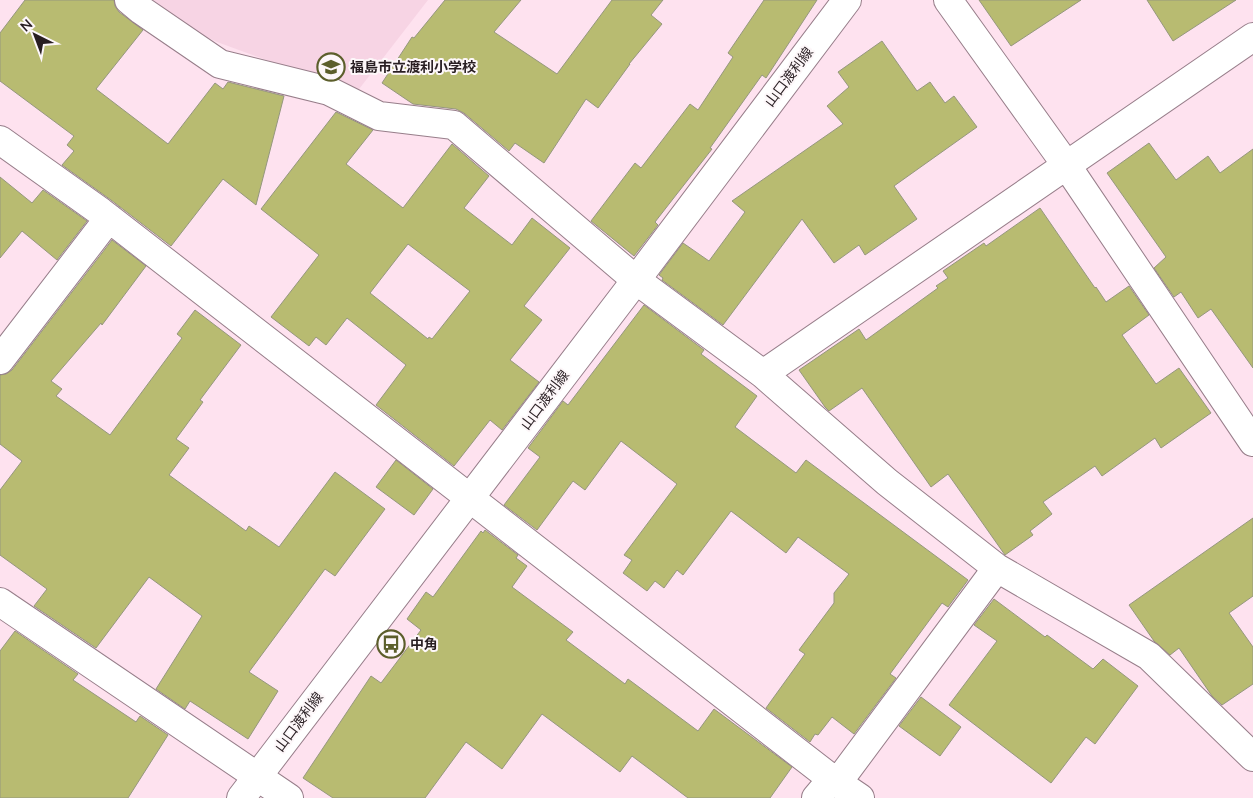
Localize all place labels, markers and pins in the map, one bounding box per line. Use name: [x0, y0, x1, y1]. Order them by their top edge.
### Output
school or university icon: 福島市立渡利小学校: [316, 52, 346, 82]
place label: 福島市立渡利小学校: [350, 58, 476, 77]
bus stop icon: 中角: [376, 629, 406, 659]
place label: 中角: [410, 635, 438, 654]

